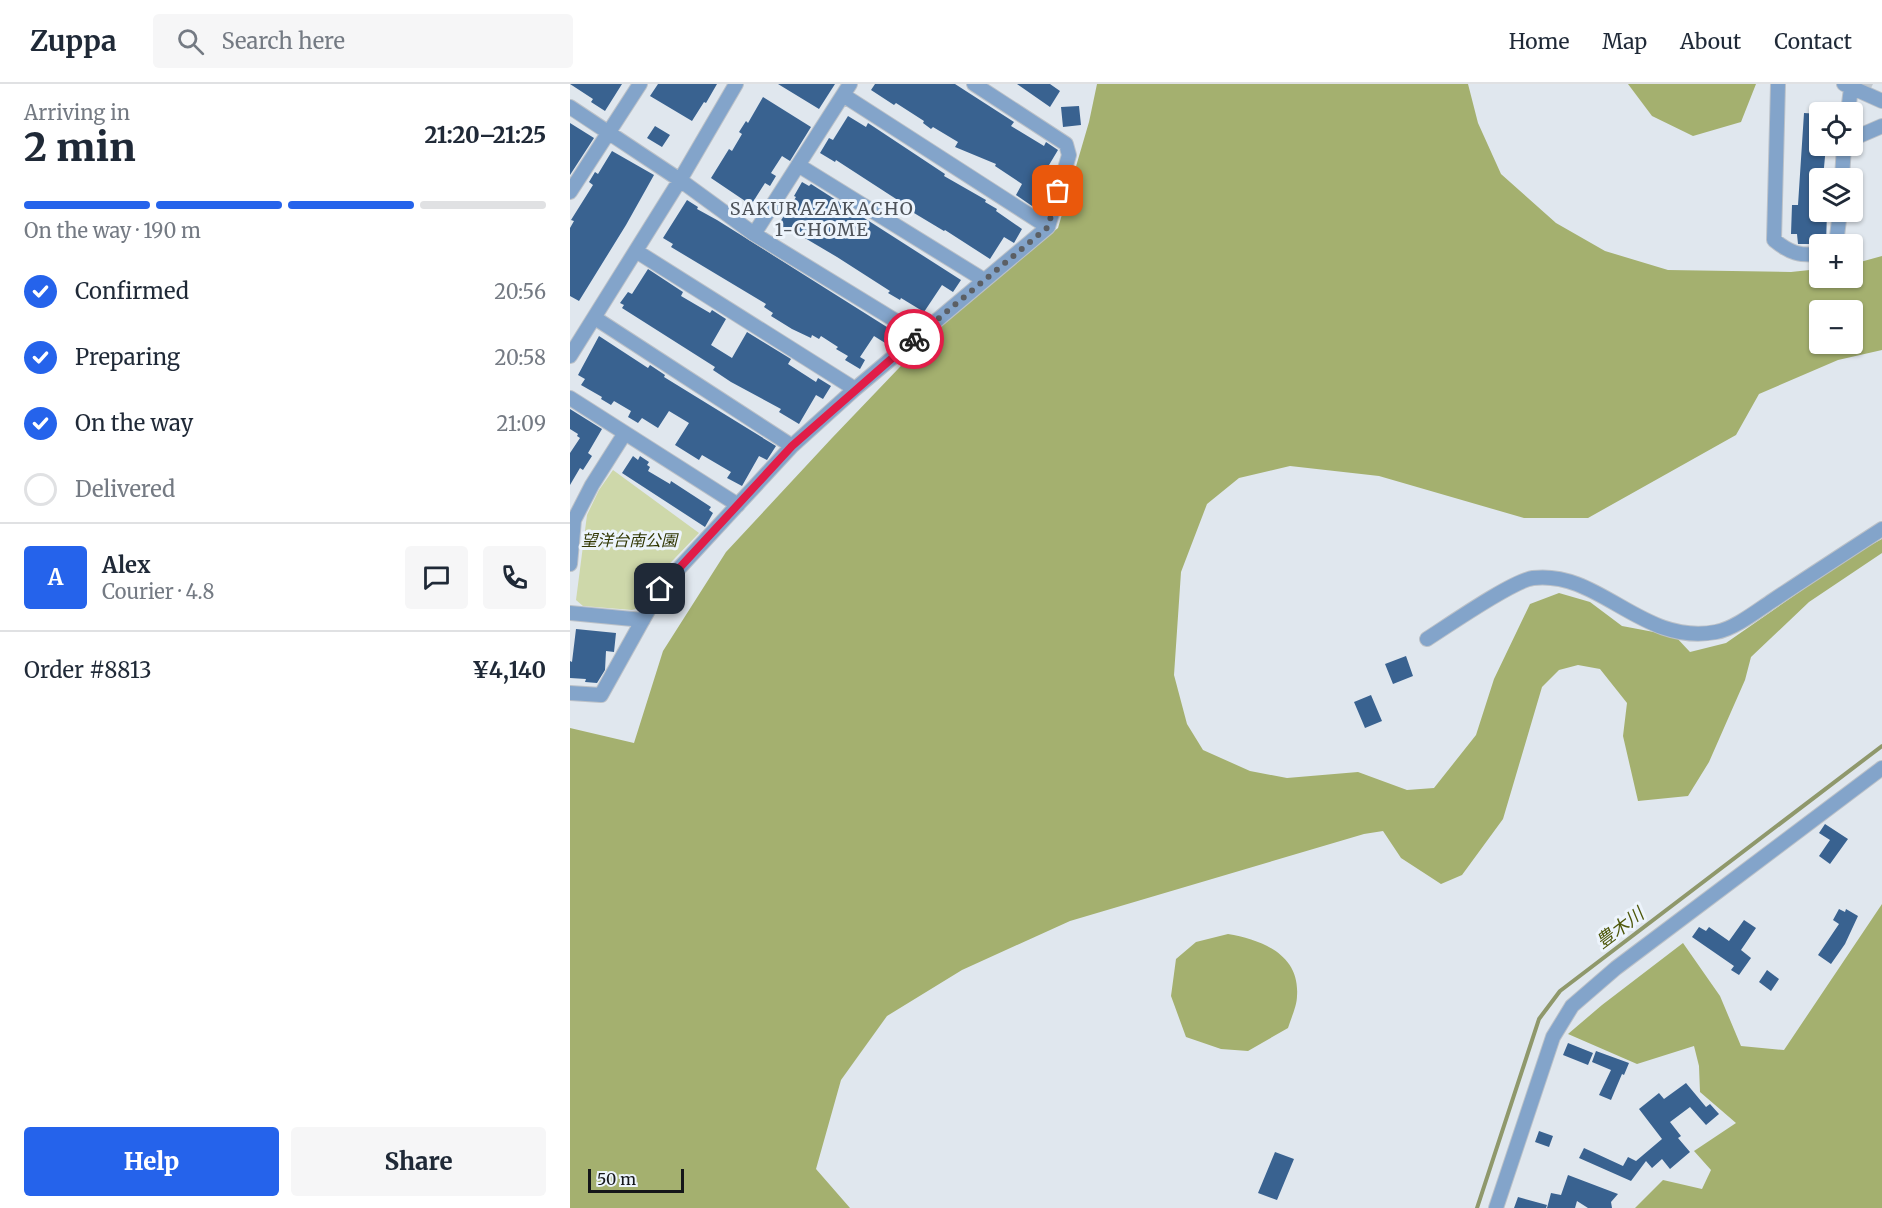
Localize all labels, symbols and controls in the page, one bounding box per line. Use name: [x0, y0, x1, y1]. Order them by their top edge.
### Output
search box: [153, 14, 573, 68]
text: Zuppa: [30, 23, 117, 59]
icon: search: [174, 25, 207, 58]
text: Search here: [222, 27, 345, 55]
text: Home: [1509, 28, 1569, 55]
text: Map: [1602, 28, 1647, 55]
text: About: [1680, 28, 1741, 55]
text: Contact: [1774, 28, 1852, 55]
text: Arriving in: [24, 100, 130, 125]
map controls: [1809, 102, 1863, 354]
button: locate: [1809, 102, 1863, 156]
text: 21:20–21:25: [424, 121, 546, 149]
text: 2 min: [24, 123, 136, 172]
pin: [1032, 165, 1083, 216]
button: layers: [1809, 168, 1863, 222]
icon: bag: [1041, 174, 1074, 207]
district label: SAKURAZAKACHO 1-CHOME: [730, 197, 914, 241]
text: On the way · 190 m: [24, 218, 201, 243]
button: +: [1809, 234, 1863, 288]
icon: check: [24, 275, 57, 308]
text: Confirmed: [75, 277, 189, 305]
text: 20:56: [494, 279, 546, 304]
button: −: [1809, 300, 1863, 354]
courier: [884, 309, 944, 369]
icon: bike: [898, 323, 931, 356]
icon: check: [24, 341, 57, 374]
text: Preparing: [75, 343, 180, 371]
text: 20:58: [494, 345, 546, 370]
icon: check: [24, 407, 57, 440]
text: On the way: [75, 409, 193, 437]
text: 21:09: [497, 411, 546, 436]
text: Delivered: [75, 475, 175, 503]
park label: 望洋台南公園: [581, 530, 679, 550]
button: chat: [405, 546, 468, 609]
button: phone: [483, 546, 546, 609]
text: Alex: [102, 551, 151, 579]
text: A: [48, 563, 63, 591]
pin: [634, 563, 685, 614]
icon: home: [643, 572, 676, 605]
text: Courier · 4.8: [102, 579, 214, 604]
text: Order #8813: [24, 656, 152, 684]
text: ¥4,140: [472, 656, 546, 684]
water label: 豊木川: [1591, 901, 1650, 953]
button: Help: [24, 1127, 279, 1196]
button: Share: [291, 1127, 546, 1196]
scale bar: [588, 1166, 684, 1194]
text: 50 m: [597, 1169, 636, 1189]

